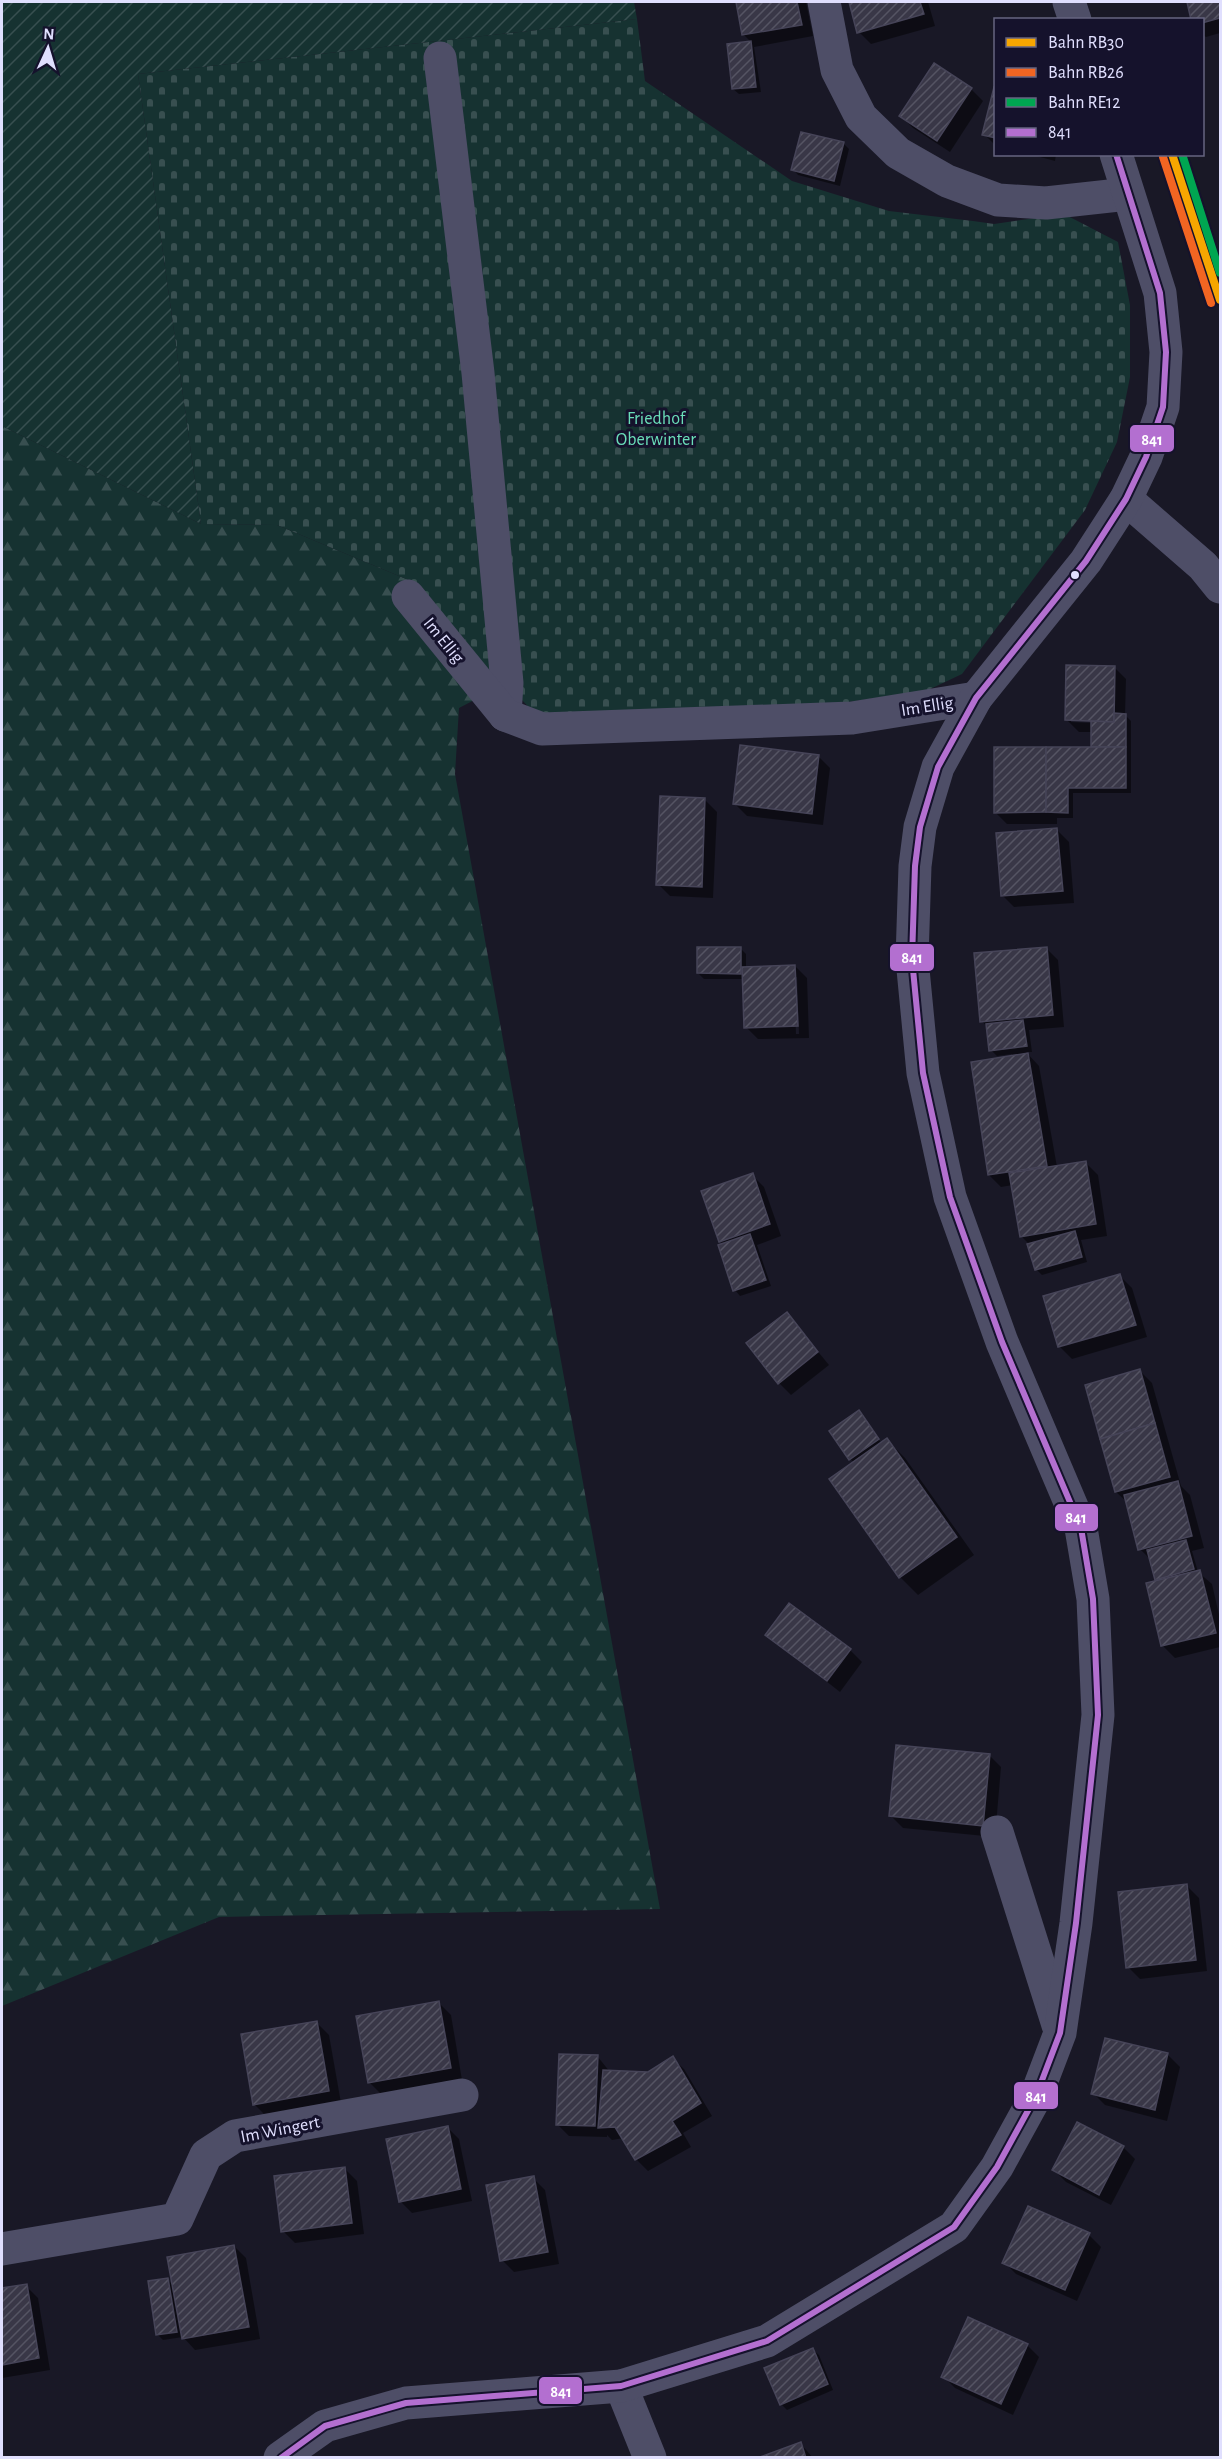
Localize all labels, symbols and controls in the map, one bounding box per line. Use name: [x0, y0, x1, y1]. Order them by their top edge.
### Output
north arrow: [18, 18, 78, 78]
legend: [994, 18, 1204, 156]
text: N: [43, 26, 55, 42]
text: Bahn RB30: [1048, 34, 1124, 52]
text: Bahn RB26: [1048, 64, 1124, 82]
text: Bahn RE12: [1048, 94, 1120, 112]
text: 841: [1048, 124, 1071, 142]
park label: Friedhof Oberwinter: [616, 410, 696, 449]
line badge: 841: [1129, 424, 1175, 453]
text: 841: [1141, 432, 1163, 448]
unlabelled marker: [1069, 569, 1081, 581]
street label: Im Ellig: [420, 614, 467, 667]
street label: Im Ellig: [900, 694, 955, 720]
line badge: 841: [889, 943, 935, 972]
text: 841: [901, 950, 923, 966]
line badge: 841: [1054, 1503, 1099, 1532]
text: 841: [1065, 1510, 1087, 1526]
line badge: 841: [1013, 2081, 1059, 2110]
text: 841: [1025, 2089, 1047, 2105]
street label: Im Wingert: [239, 2113, 322, 2146]
line badge: 841: [538, 2376, 583, 2405]
text: 841: [550, 2384, 572, 2400]

